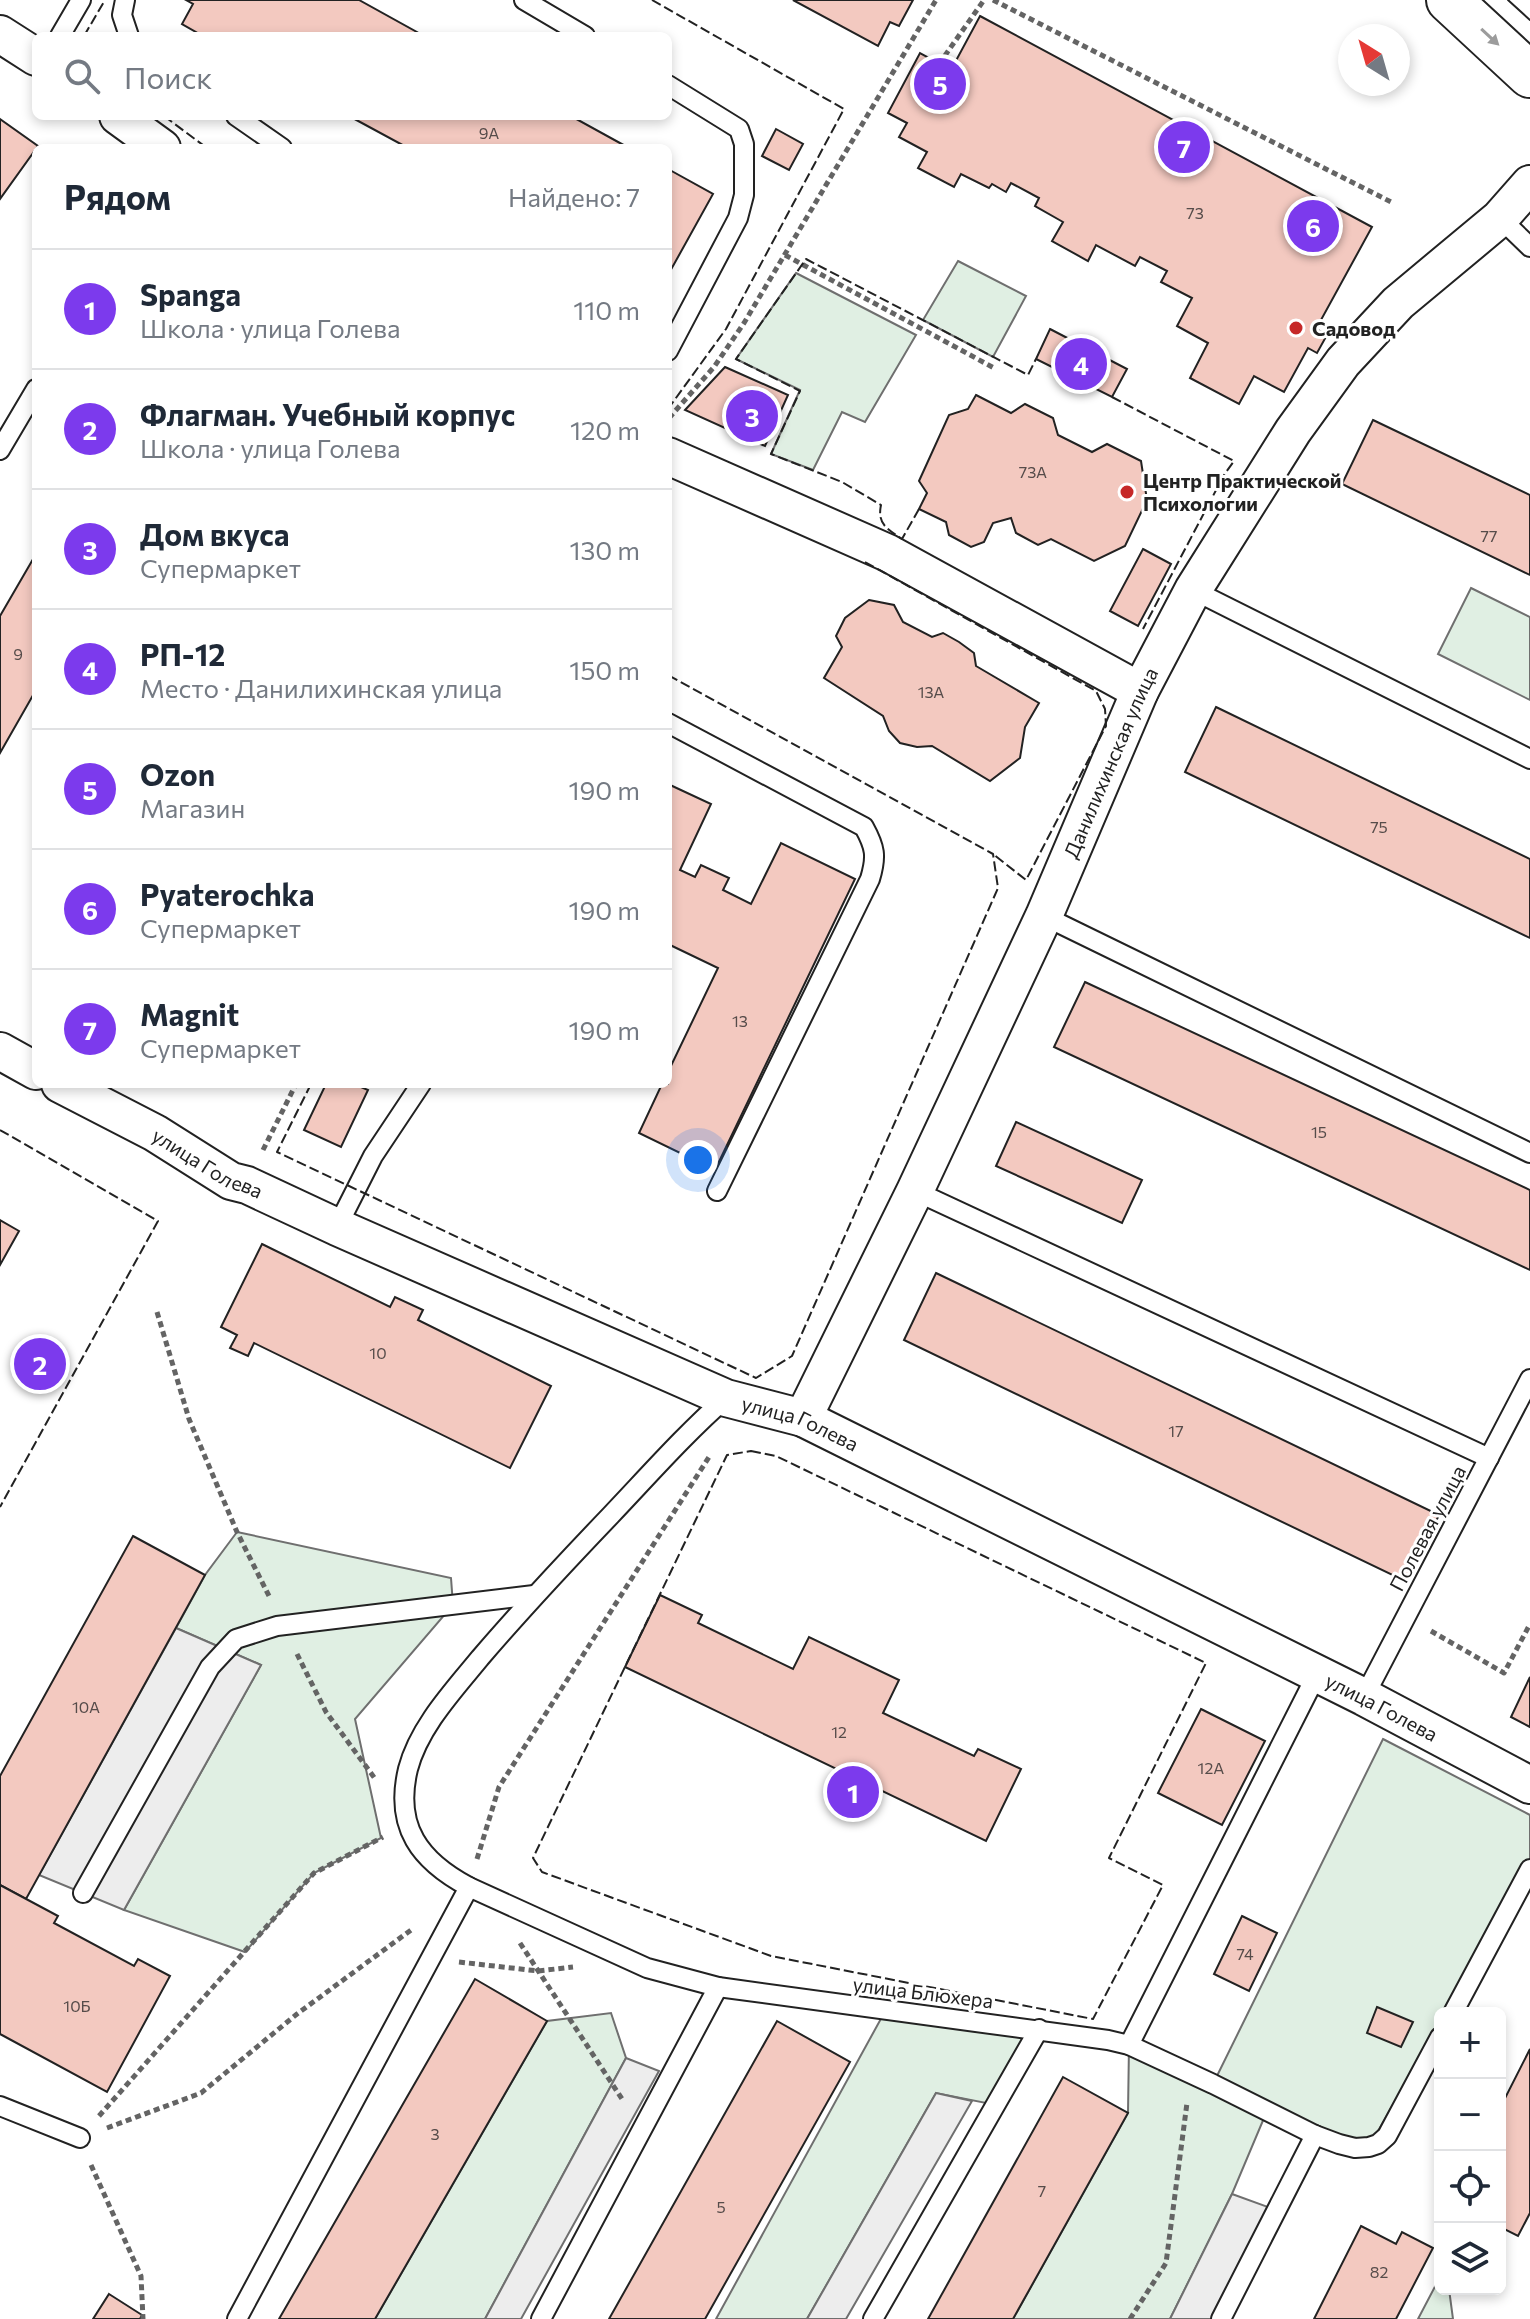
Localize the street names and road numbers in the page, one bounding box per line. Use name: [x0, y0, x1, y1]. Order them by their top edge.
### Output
street label: Данилихинская улица: [1058, 663, 1162, 862]
street label: улица Голева: [148, 1123, 267, 1203]
street label: улица Голева: [739, 1391, 863, 1456]
street label: Полевая улица: [1384, 1461, 1470, 1595]
street label: улица Голева: [1322, 1668, 1442, 1746]
street label: улица Блюхера: [851, 1971, 995, 2013]

